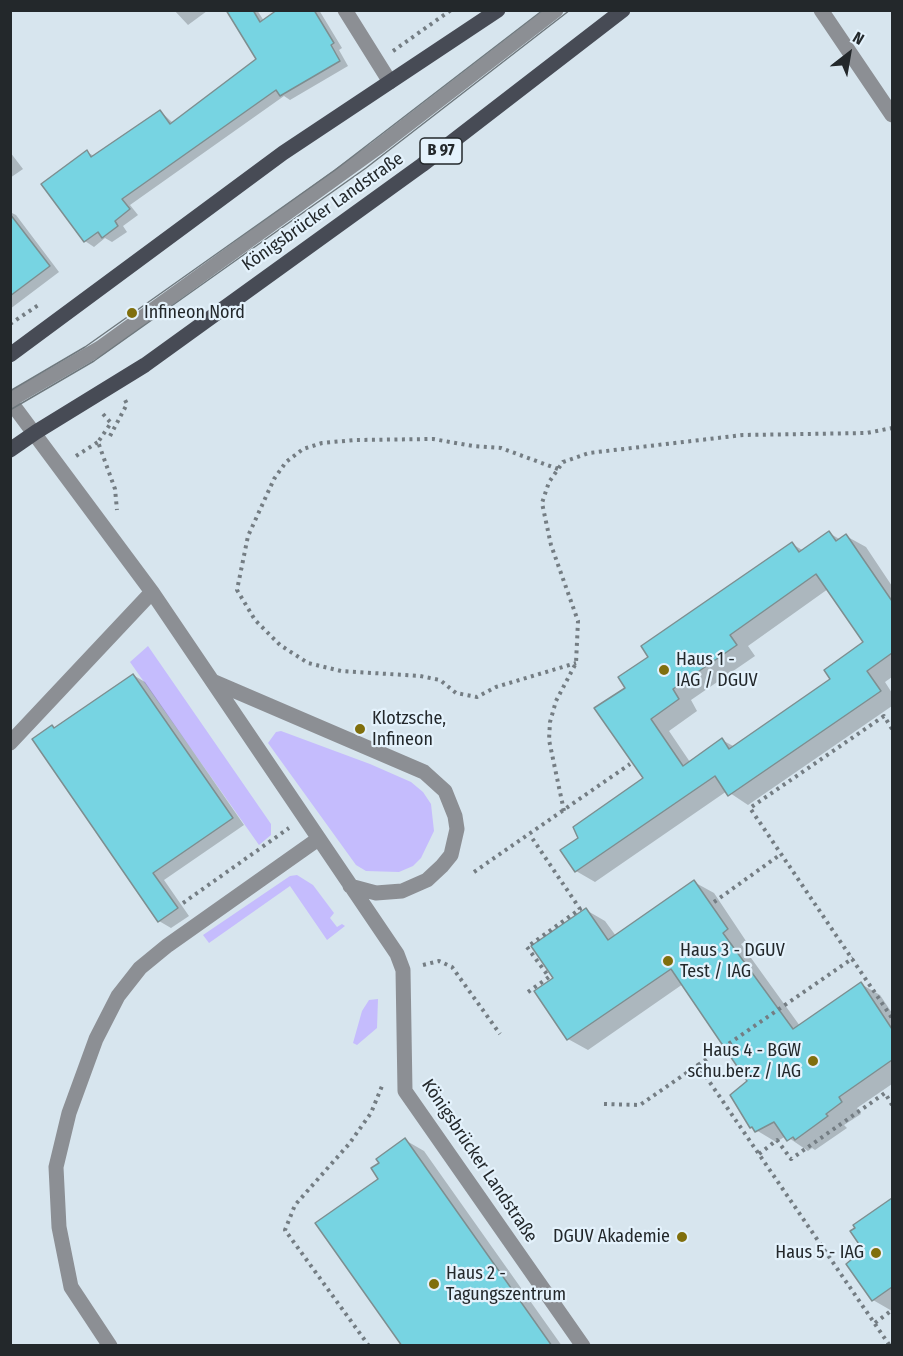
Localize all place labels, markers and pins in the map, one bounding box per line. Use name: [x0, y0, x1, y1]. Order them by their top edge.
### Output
place label: Infineon Nord: [144, 302, 245, 324]
marker: Infineon Nord: [125, 306, 139, 320]
place label: Haus 1 - IAG / DGUV: [676, 649, 758, 692]
marker: Haus 1 - IAG / DGUV: [657, 663, 671, 677]
place label: Klotzsche, Infineon: [372, 708, 446, 750]
marker: Klotzsche, Infineon: [353, 722, 367, 736]
place label: Haus 3 - DGUV Test / IAG: [680, 940, 785, 982]
marker: Haus 3 - DGUV Test / IAG: [661, 954, 675, 968]
place label: Haus 4 - BGW schu.ber.z / IAG: [687, 1040, 801, 1082]
marker: Haus 4 - BGW schu.ber.z / IAG: [806, 1054, 820, 1068]
place label: DGUV Akademie: [553, 1226, 670, 1248]
marker: DGUV Akademie: [675, 1230, 689, 1244]
place label: Haus 5 - IAG: [775, 1242, 864, 1264]
marker: Haus 5 - IAG: [869, 1246, 883, 1260]
place label: Haus 2 - Tagungszentrum: [446, 1263, 566, 1306]
marker: Haus 2 - Tagungszentrum: [427, 1277, 441, 1291]

